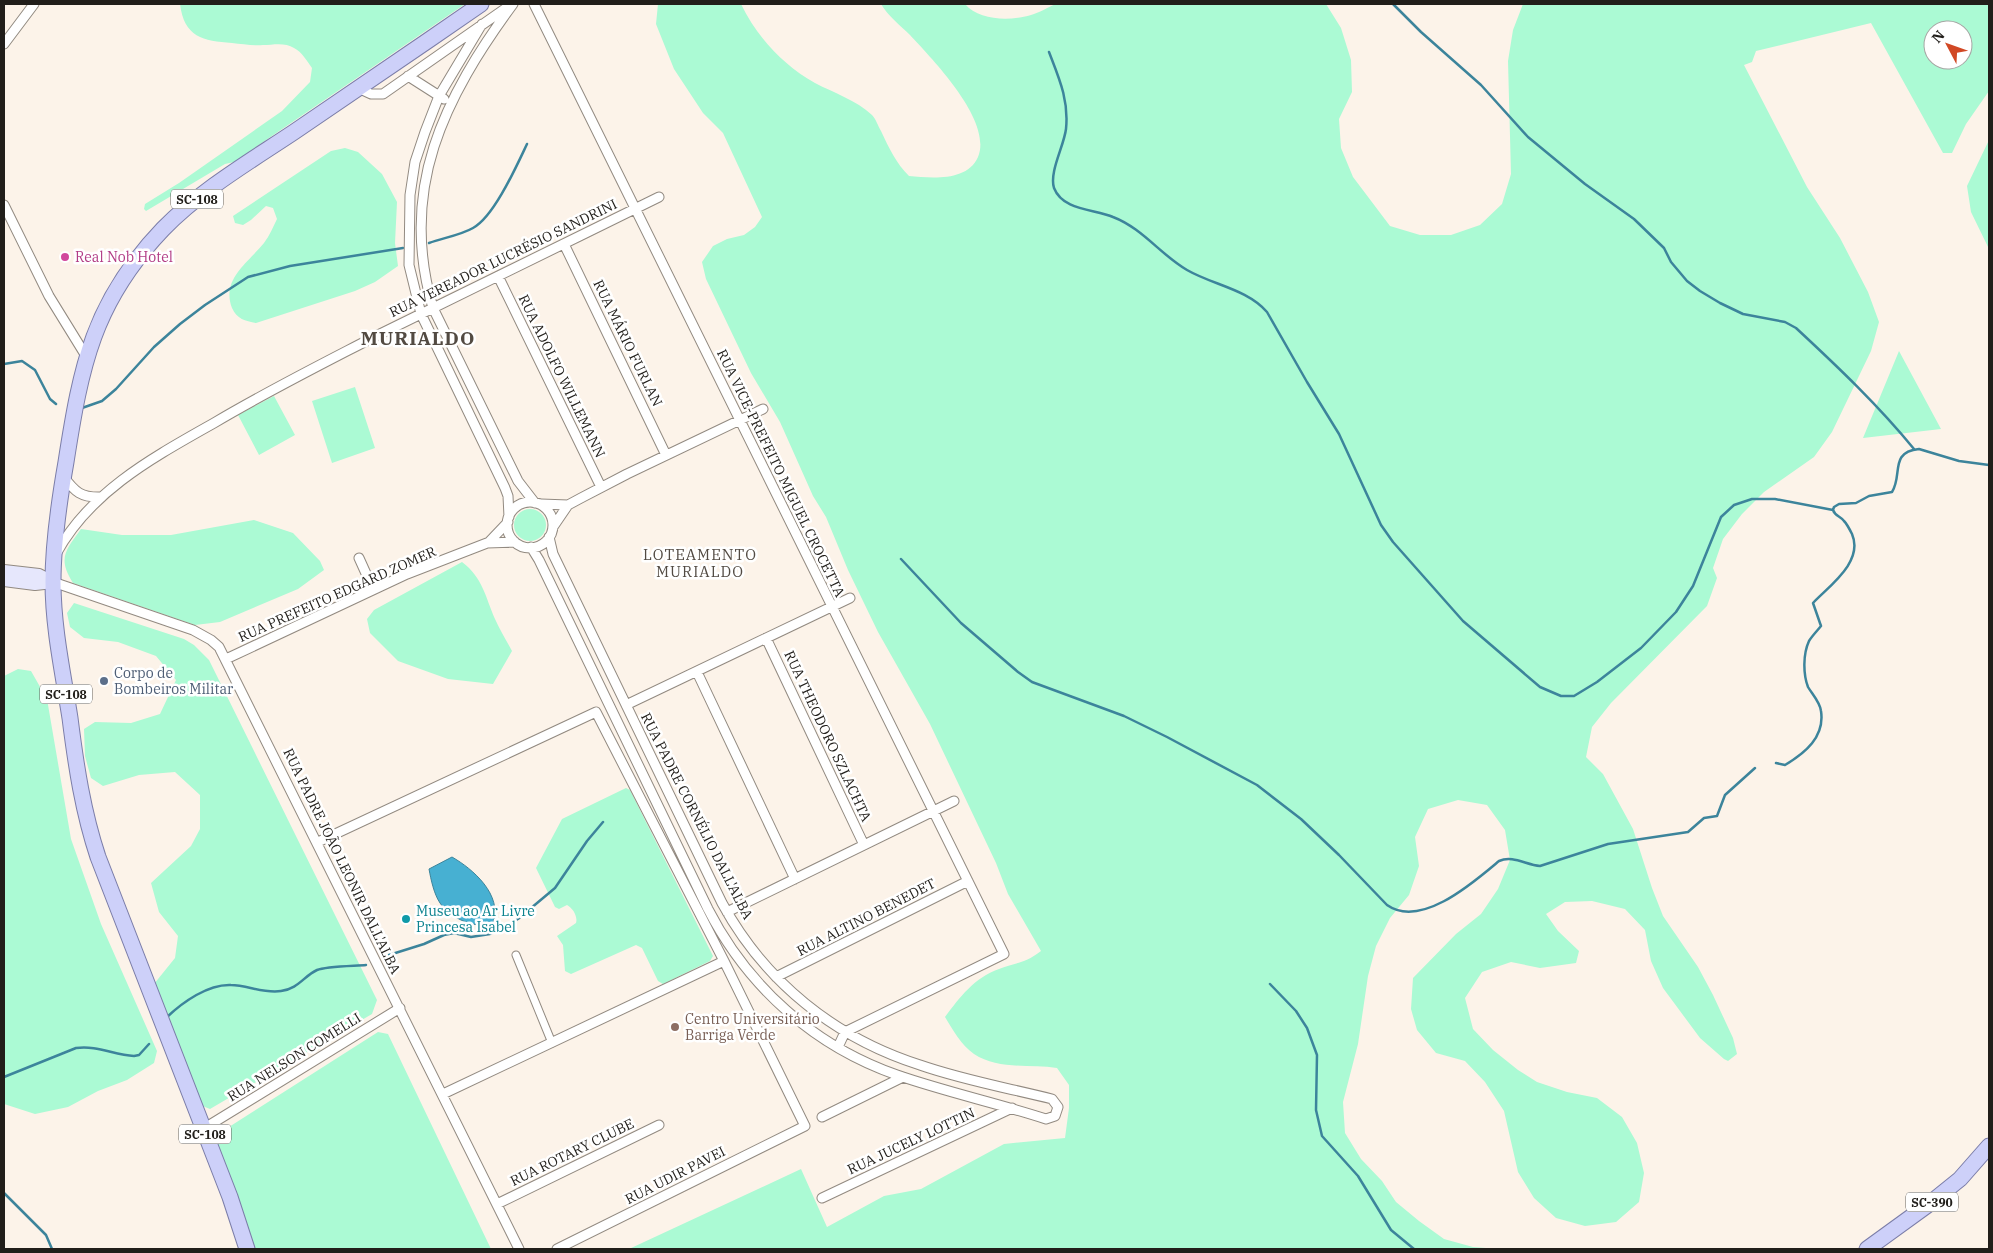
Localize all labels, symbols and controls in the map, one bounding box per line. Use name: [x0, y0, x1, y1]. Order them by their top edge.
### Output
north arrow: [1923, 20, 1973, 70]
text: N: [1928, 26, 1949, 47]
road number: SC-108: [171, 190, 223, 208]
street label: RUA VEREADOR LUCRÉSIO SANDRINI: [386, 194, 620, 321]
place label: Real Nob Hotel: [75, 248, 173, 266]
marker: Real Nob Hotel: [59, 251, 71, 263]
street label: RUA MÁRIO FURLAN: [589, 276, 667, 409]
street label: RUA ADOLFO WILLEMANN: [515, 291, 609, 461]
district label: MURIALDO: [361, 326, 475, 350]
street label: RUA VICE-PREFEITO MIGUEL CROCETTA: [713, 346, 849, 600]
street label: RUA PREFEITO EDGARD ZOMER: [235, 542, 439, 646]
district label: LOTEAMENTO MURIALDO: [643, 545, 757, 581]
street label: RUA THEODORO SZLACHTA: [780, 648, 876, 825]
place label: Corpo de Bombeiros Militar: [114, 664, 234, 698]
marker: Corpo de Bombeiros Militar: [98, 675, 110, 687]
road number: SC-108: [40, 684, 92, 704]
street label: RUA PADRE CORNÉLIO DALL'ALBA: [637, 709, 758, 923]
street label: RUA PADRE JOÃO LEONIR DALL'ALBA: [279, 745, 405, 977]
street label: RUA ALTINO BENEDET: [794, 874, 938, 960]
place label: Museu ao Ar Livre Princesa Isabel: [416, 902, 535, 936]
marker: Museu ao Ar Livre Princesa Isabel: [400, 913, 412, 925]
street label: RUA NELSON COMELLI: [224, 1008, 364, 1105]
place label: Centro Universitário Barriga Verde: [685, 1010, 820, 1044]
marker: Centro Universitário Barriga Verde: [669, 1021, 681, 1033]
street label: RUA JUCELY LOTTIN: [844, 1104, 978, 1178]
street label: RUA ROTARY CLUBE: [507, 1114, 637, 1190]
road number: SC-108: [179, 1124, 231, 1144]
street label: RUA UDIR PAVEI: [622, 1142, 728, 1208]
road number: SC-390: [1906, 1192, 1958, 1212]

